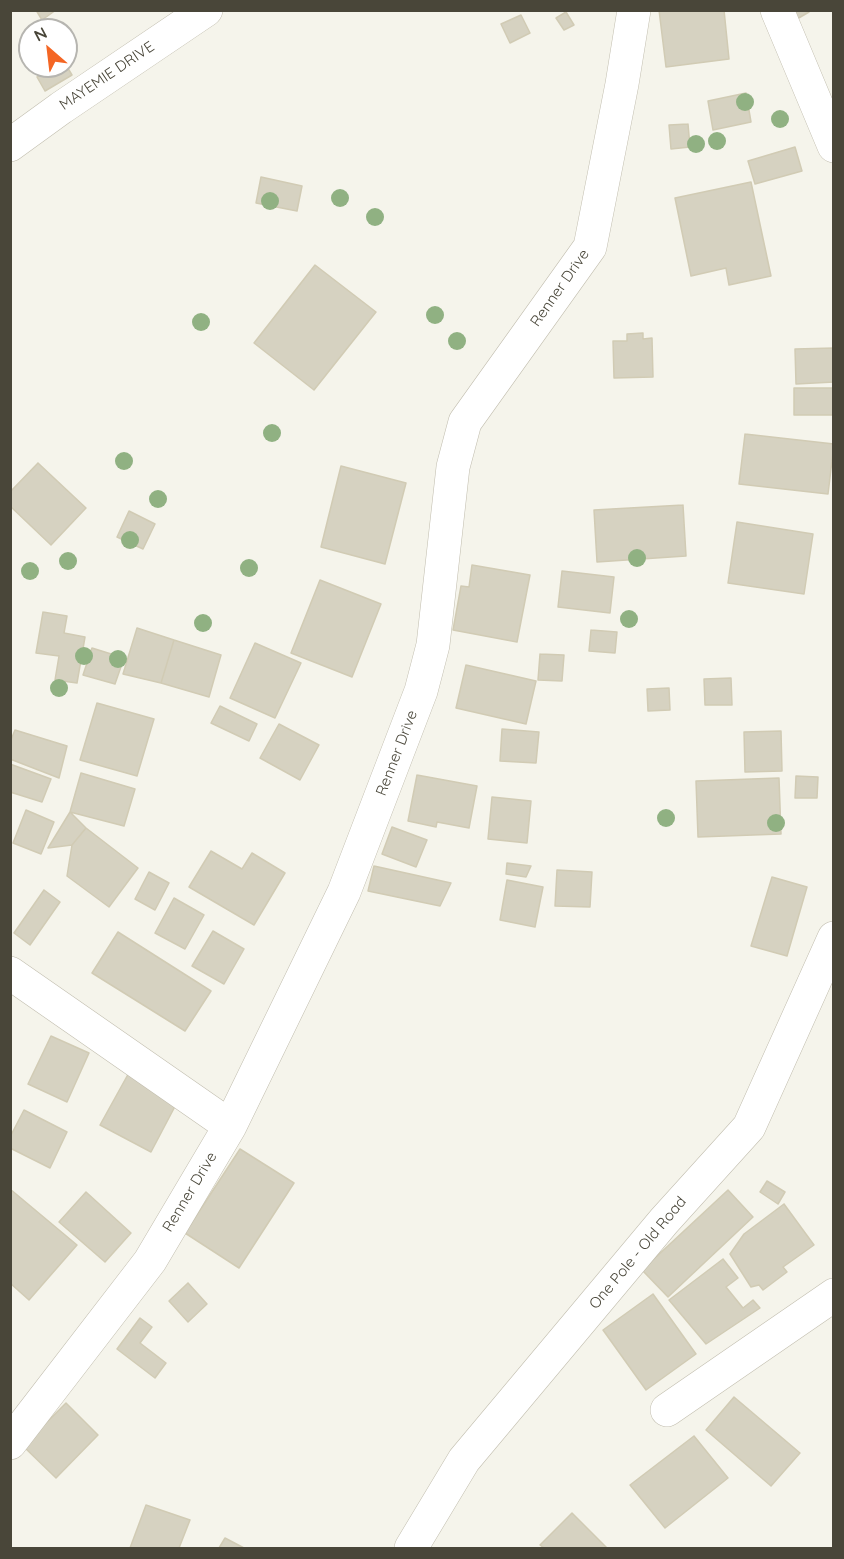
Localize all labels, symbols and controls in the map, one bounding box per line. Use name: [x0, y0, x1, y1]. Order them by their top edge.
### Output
north arrow: [18, 18, 78, 78]
text: N: [31, 22, 50, 45]
street label: MAYEMIE DRIVE: [56, 38, 158, 114]
street label: Renner Drive: [527, 246, 593, 330]
street label: Renner Drive: [372, 708, 422, 798]
street label: Renner Drive: [159, 1149, 221, 1235]
street label: One Pole - Old Road: [586, 1193, 690, 1313]

